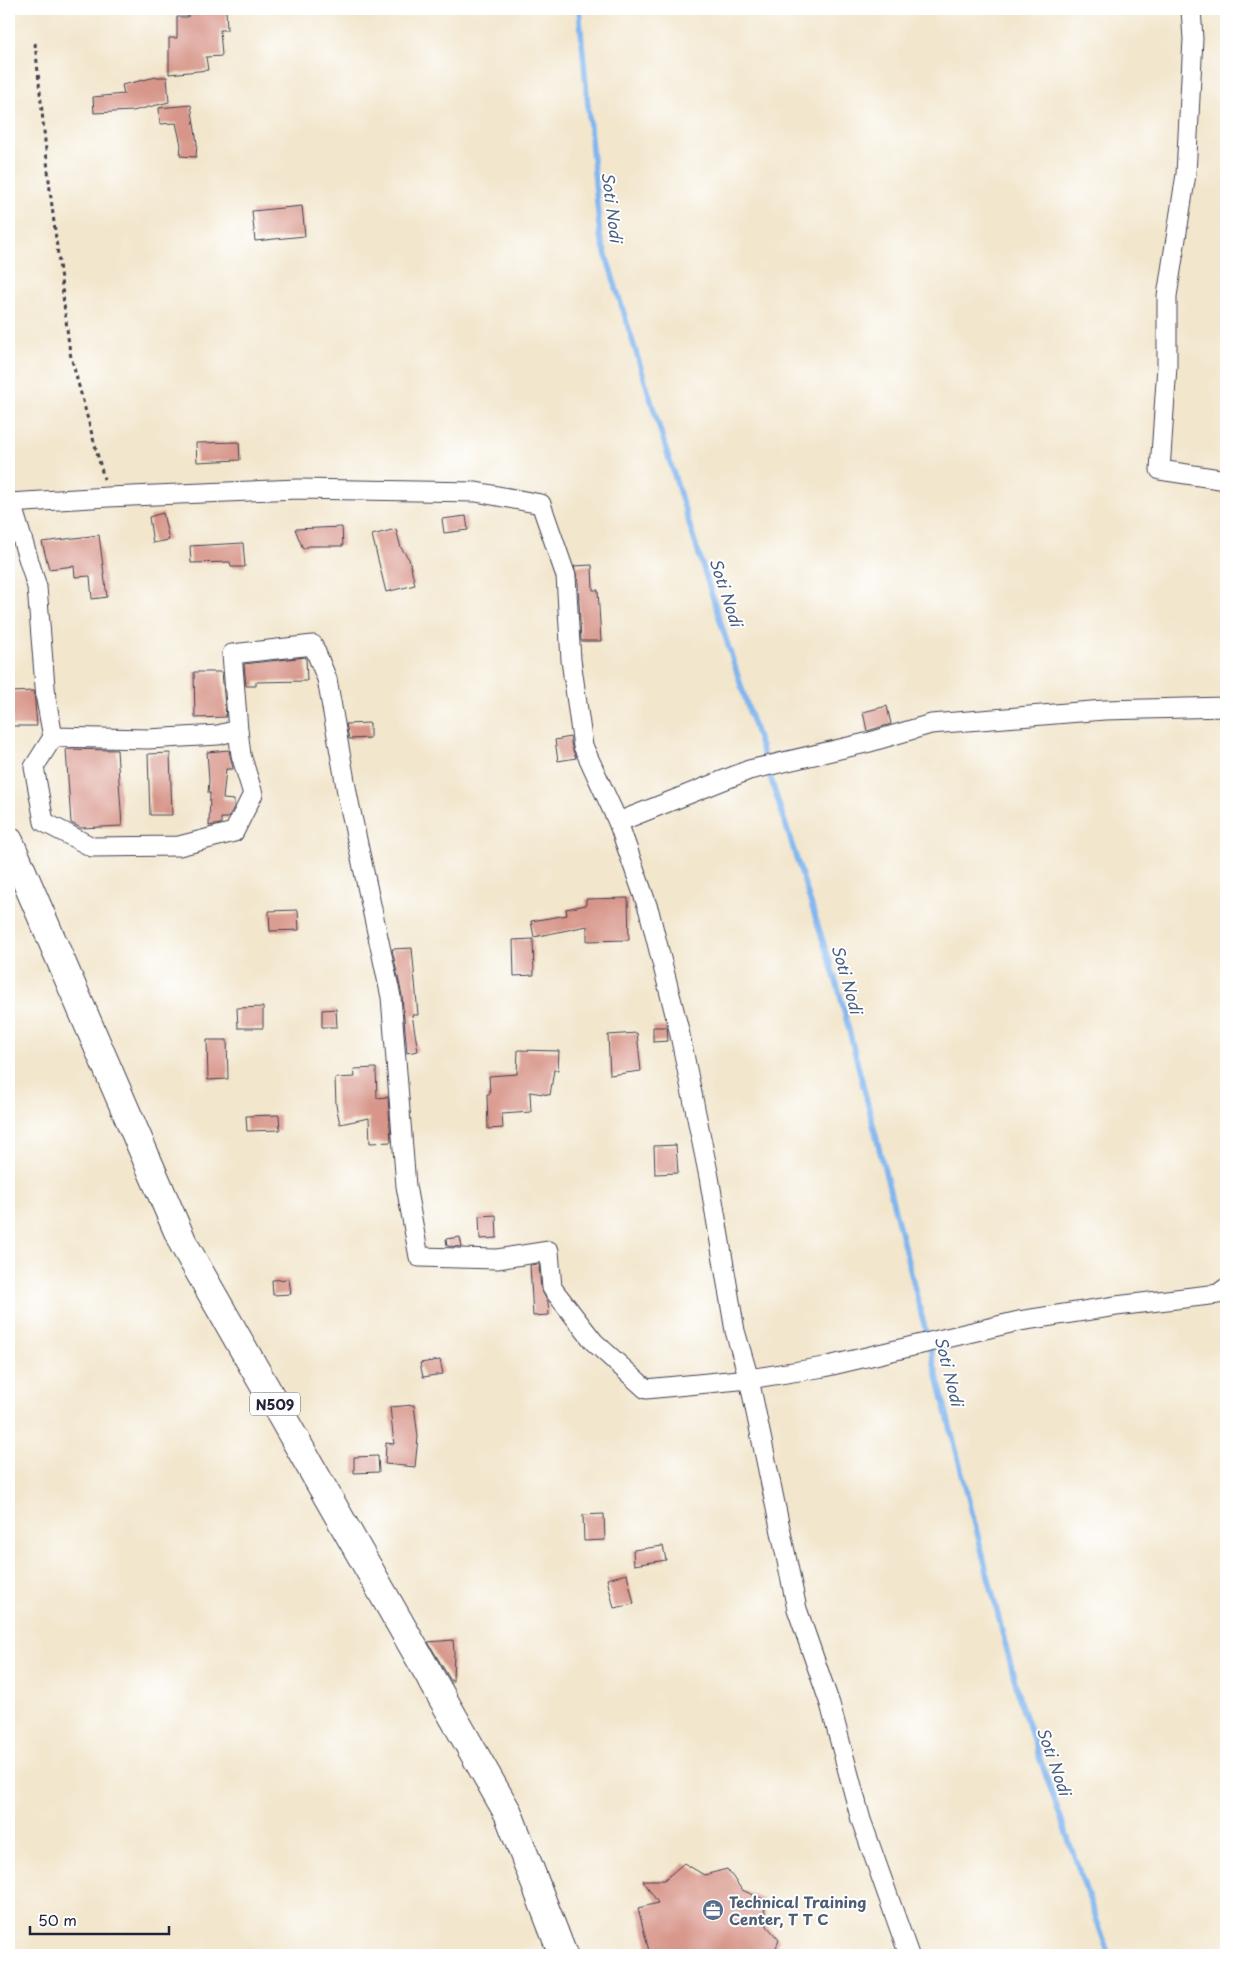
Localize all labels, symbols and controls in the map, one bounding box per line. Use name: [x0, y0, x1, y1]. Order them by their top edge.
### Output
water label: Soti Nodi: [597, 170, 630, 246]
water label: Soti Nodi: [705, 555, 750, 632]
water label: Soti Nodi: [827, 942, 870, 1019]
water label: Soti Nodi: [930, 1334, 971, 1411]
road number: N509: [250, 1392, 300, 1416]
water label: Soti Nodi: [1032, 1724, 1079, 1801]
place label: Technical Training Center, T T C: [729, 1890, 866, 1930]
office icon: Technical Training Center, T T C: [701, 1898, 725, 1922]
scale bar: [30, 1904, 169, 1936]
text: 50 m: [38, 1908, 77, 1931]

